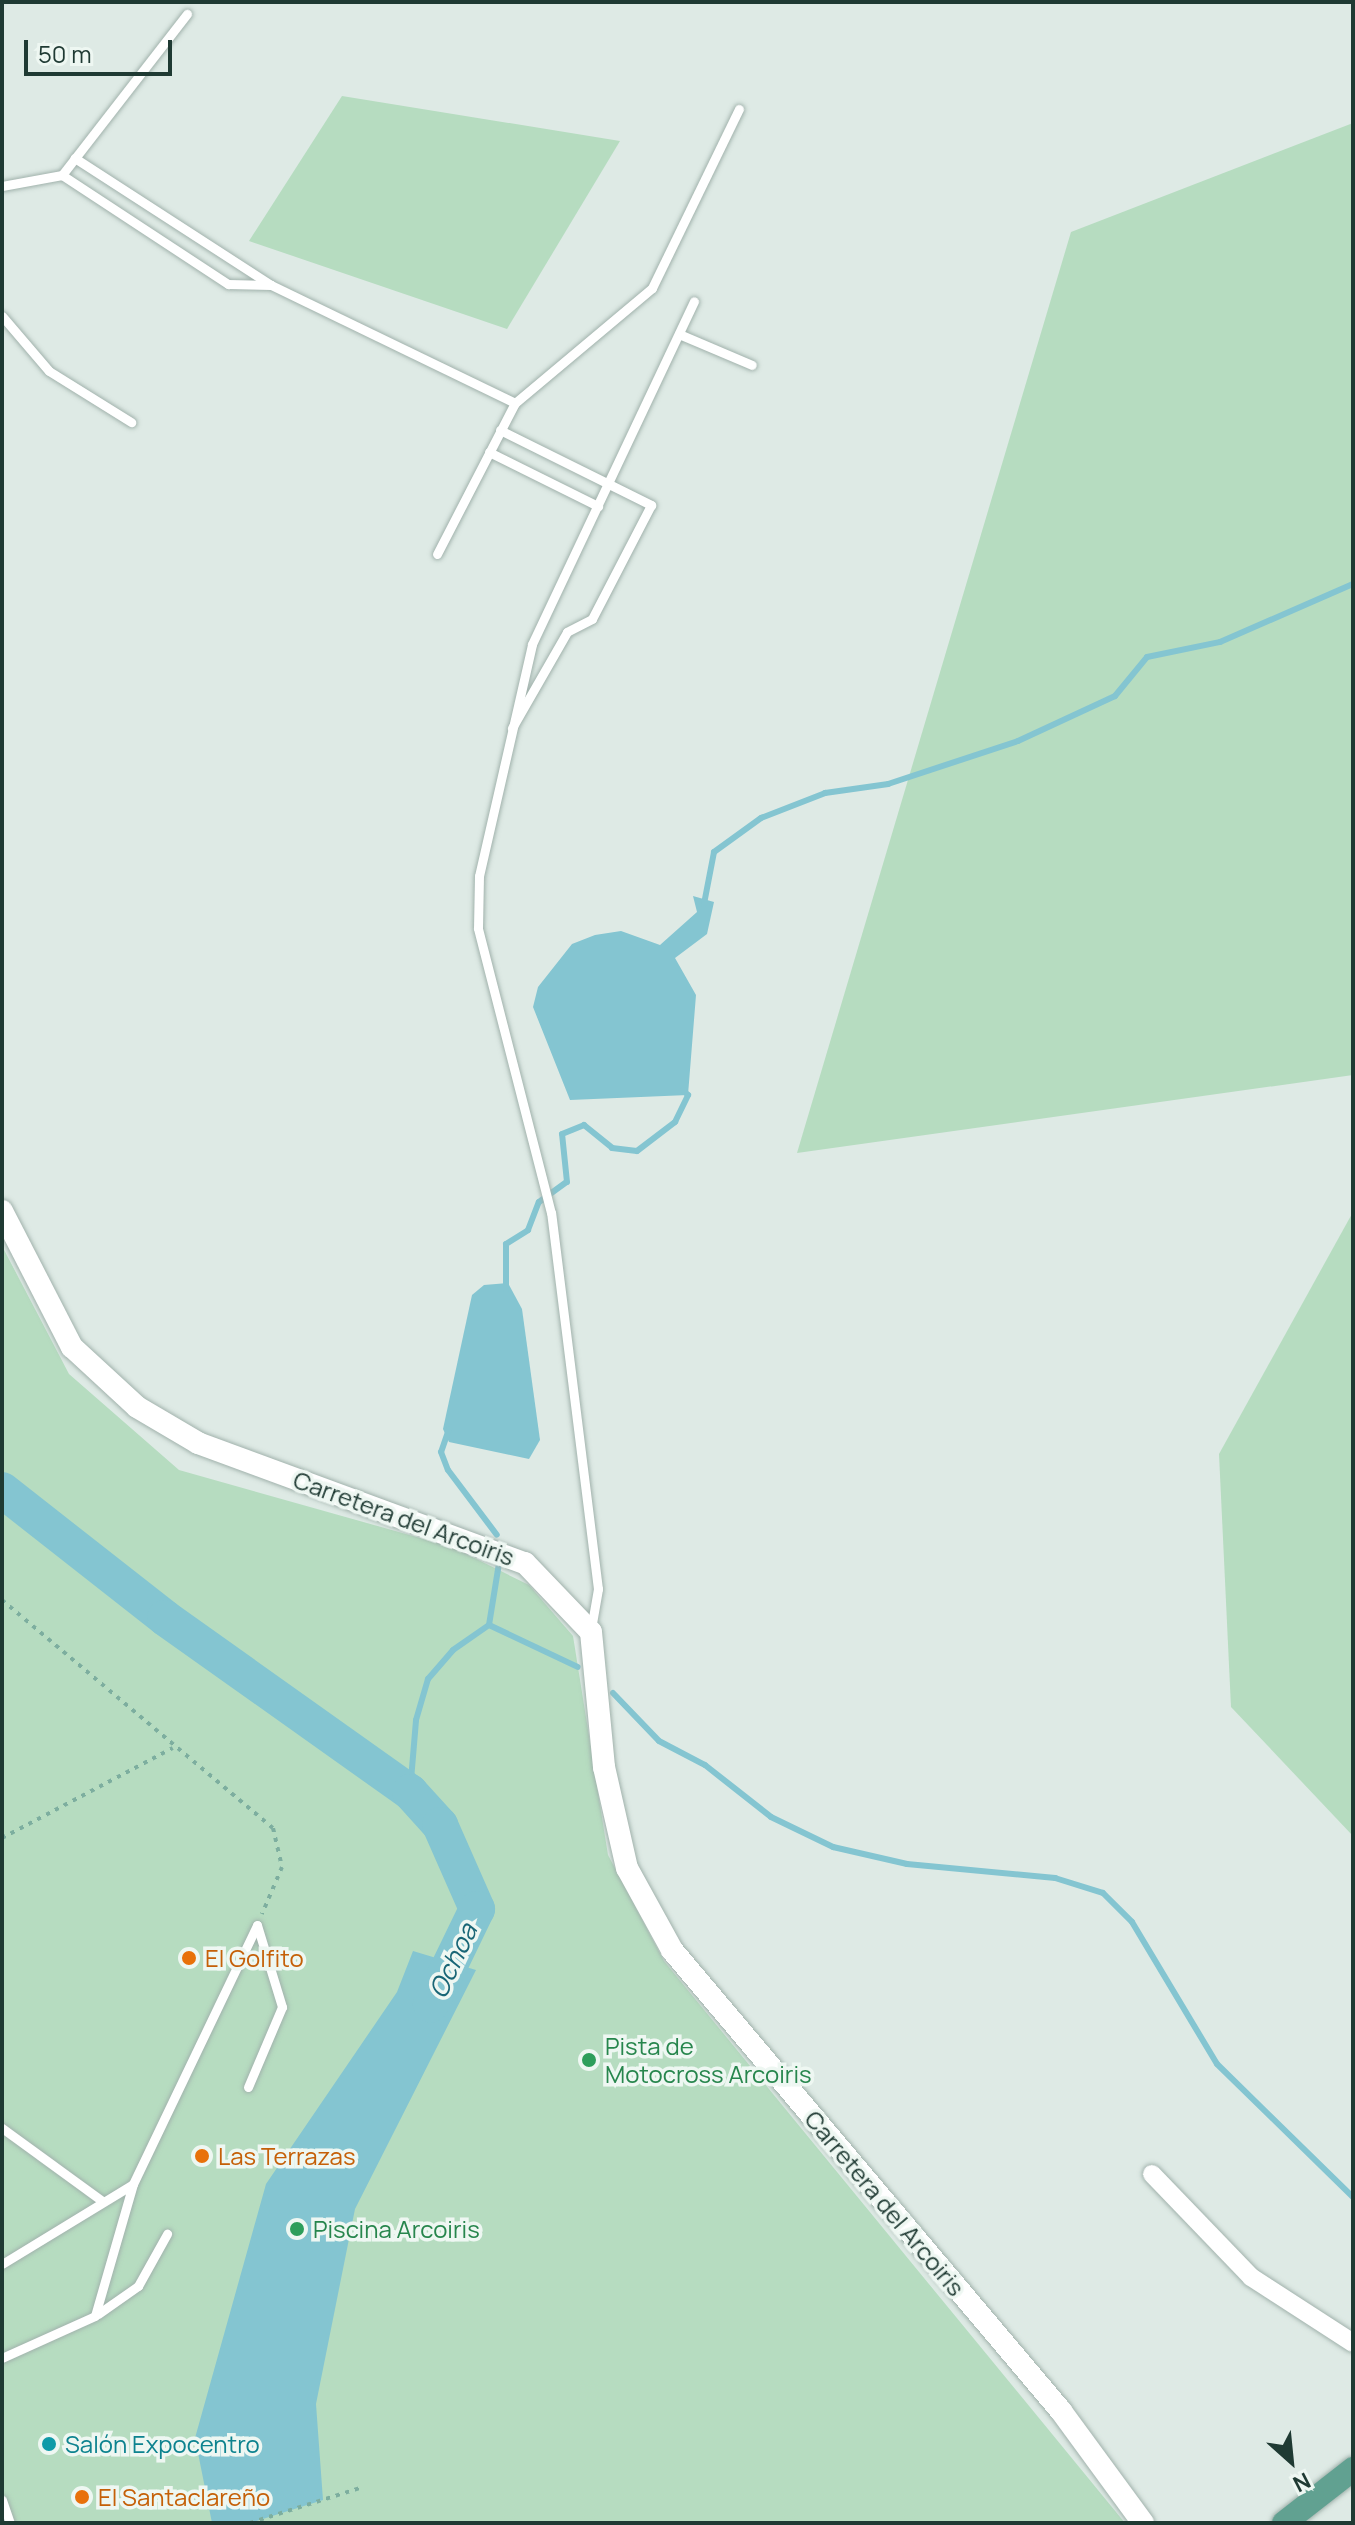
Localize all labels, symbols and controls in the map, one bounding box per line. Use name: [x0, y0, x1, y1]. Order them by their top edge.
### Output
scale bar: [28, 24, 176, 74]
text: 50 m: [38, 37, 92, 70]
street label: Carretera del Arcoiris: [290, 1465, 518, 1571]
water label: Ochoa: [422, 1919, 484, 2003]
place label: El Golfito: [205, 1944, 304, 1972]
marker: El Golfito: [180, 1949, 198, 1967]
place label: Pista de Motocross Arcoiris: [605, 2032, 812, 2088]
marker: Pista de Motocross Arcoiris: [580, 2051, 598, 2069]
street label: Carretera del Arcoiris: [799, 2105, 971, 2301]
place label: Las Terrazas: [218, 2142, 355, 2170]
marker: Las Terrazas: [193, 2147, 211, 2165]
place label: Piscina Arcoiris: [313, 2215, 480, 2243]
marker: Piscina Arcoiris: [288, 2220, 306, 2238]
north arrow: [1251, 2421, 1331, 2501]
place label: Salón Expocentro: [65, 2430, 260, 2458]
marker: Salón Expocentro: [40, 2435, 58, 2453]
text: N: [1288, 2465, 1316, 2499]
place label: El Santaclareño: [98, 2483, 270, 2511]
marker: El Santaclareño: [73, 2488, 91, 2506]

